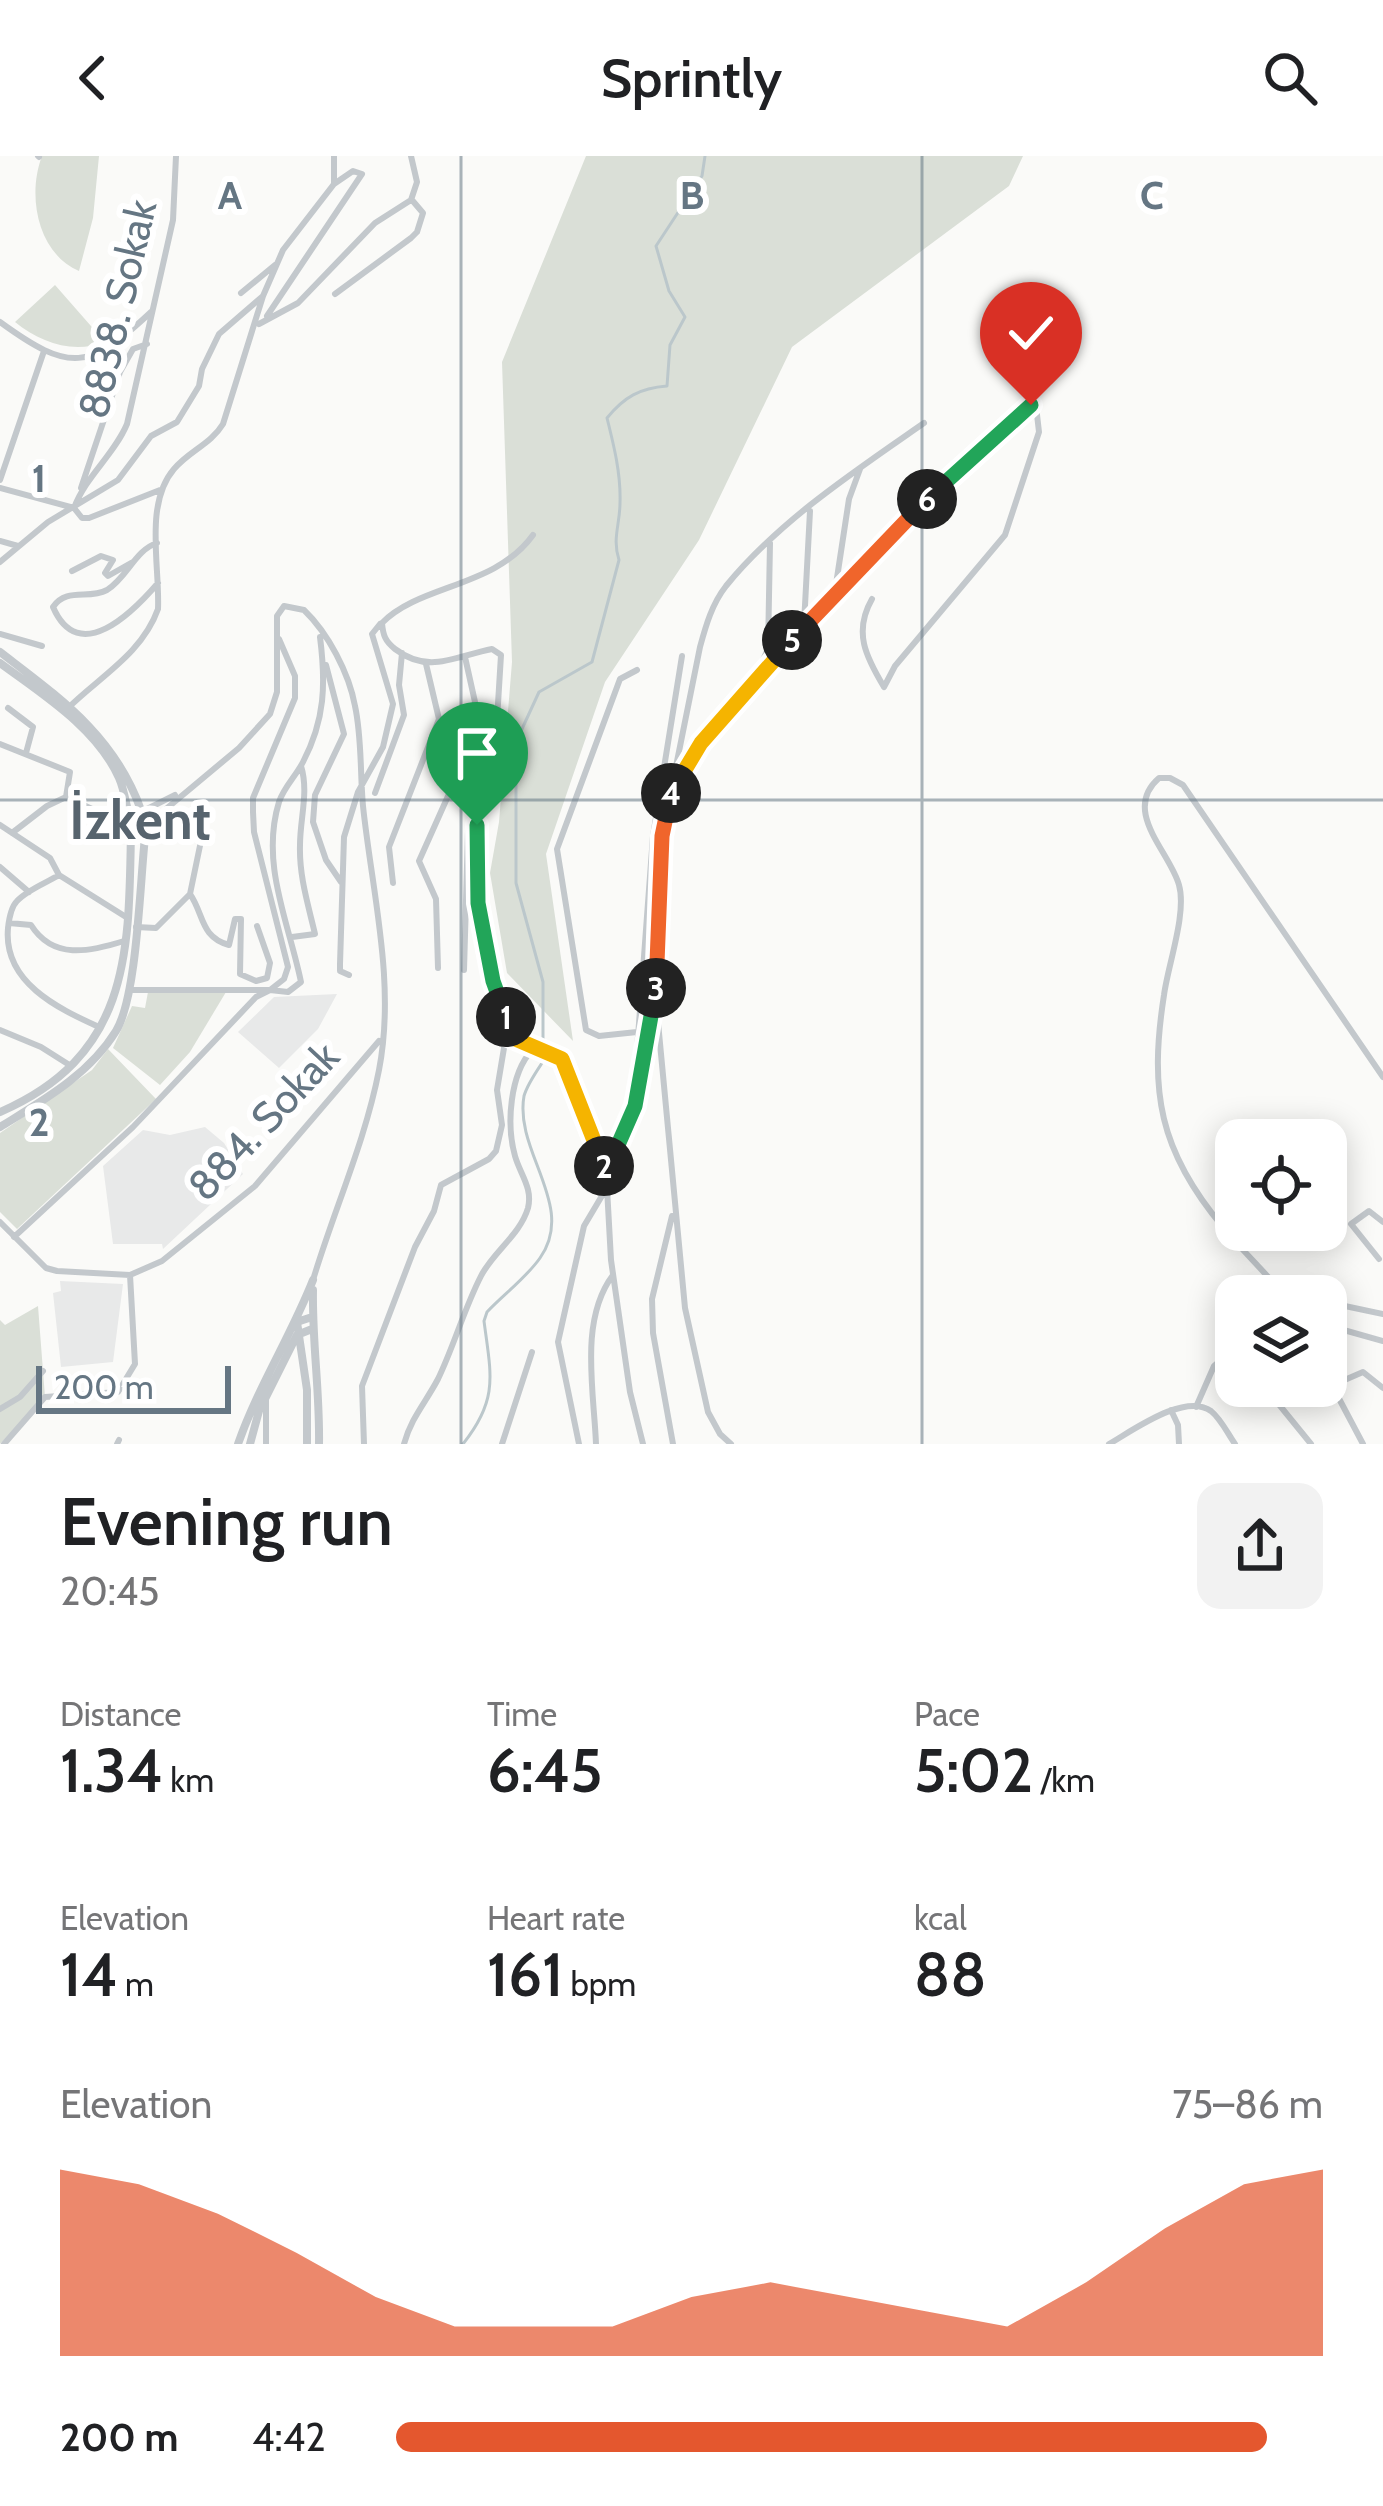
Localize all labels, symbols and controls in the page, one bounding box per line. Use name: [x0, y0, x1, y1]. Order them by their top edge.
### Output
icon: back: [60, 45, 126, 111]
text: Sprintly: [601, 45, 782, 111]
icon: search: [1257, 45, 1323, 111]
text: A: [218, 171, 243, 219]
text: B: [680, 171, 704, 219]
text: C: [1140, 171, 1164, 219]
street label: 8838. Sokak: [67, 195, 167, 423]
pin: [980, 282, 1082, 405]
icon: check: [998, 300, 1064, 366]
text: 1: [32, 454, 46, 502]
pin: 6: [897, 469, 957, 529]
text: 6: [918, 479, 936, 519]
pin: 5: [762, 610, 822, 670]
text: 5: [783, 620, 801, 660]
pin: [426, 702, 528, 825]
icon: arrive: [444, 720, 510, 786]
pin: 4: [641, 763, 701, 823]
text: 4: [661, 773, 681, 813]
district label: İzkent: [69, 787, 211, 853]
pin: 3: [626, 958, 686, 1018]
text: 3: [647, 968, 665, 1008]
pin: 1: [476, 987, 536, 1047]
text: 1: [500, 997, 512, 1037]
street label: 884. Sokak: [176, 1031, 350, 1211]
text: 2: [29, 1098, 49, 1146]
map controls: [1215, 1119, 1347, 1407]
button: locate: [1215, 1119, 1347, 1251]
pin: 2: [574, 1136, 634, 1196]
text: 2: [595, 1146, 613, 1186]
button: layers: [1215, 1275, 1347, 1407]
scale bar: [36, 1360, 231, 1413]
text: 200 m: [54, 1367, 154, 1407]
text: Evening run: [60, 1481, 393, 1562]
button: share: [1197, 1483, 1323, 1609]
text: 20:45: [60, 1567, 159, 1615]
text: Distance: [60, 1694, 181, 1734]
text: Time: [487, 1694, 557, 1734]
text: Pace: [914, 1694, 980, 1734]
text: 1.34: [60, 1734, 163, 1807]
text: 6:45: [487, 1734, 603, 1807]
text: 5:02: [914, 1734, 1033, 1807]
text: km: [163, 1760, 214, 1800]
text: /km: [1033, 1760, 1095, 1800]
text: Elevation: [60, 1898, 189, 1938]
text: Heart rate: [487, 1898, 625, 1938]
text: kcal: [914, 1898, 967, 1938]
text: 14: [60, 1938, 118, 2011]
text: 161: [487, 1938, 563, 2011]
text: 88: [914, 1938, 987, 2011]
text: m: [118, 1964, 154, 2004]
text: bpm: [563, 1964, 636, 2004]
text: Elevation: [60, 2080, 212, 2128]
text: 75–86 m: [1172, 2080, 1323, 2128]
text: 200 m: [60, 2413, 178, 2461]
text: 4:42: [252, 2413, 326, 2461]

